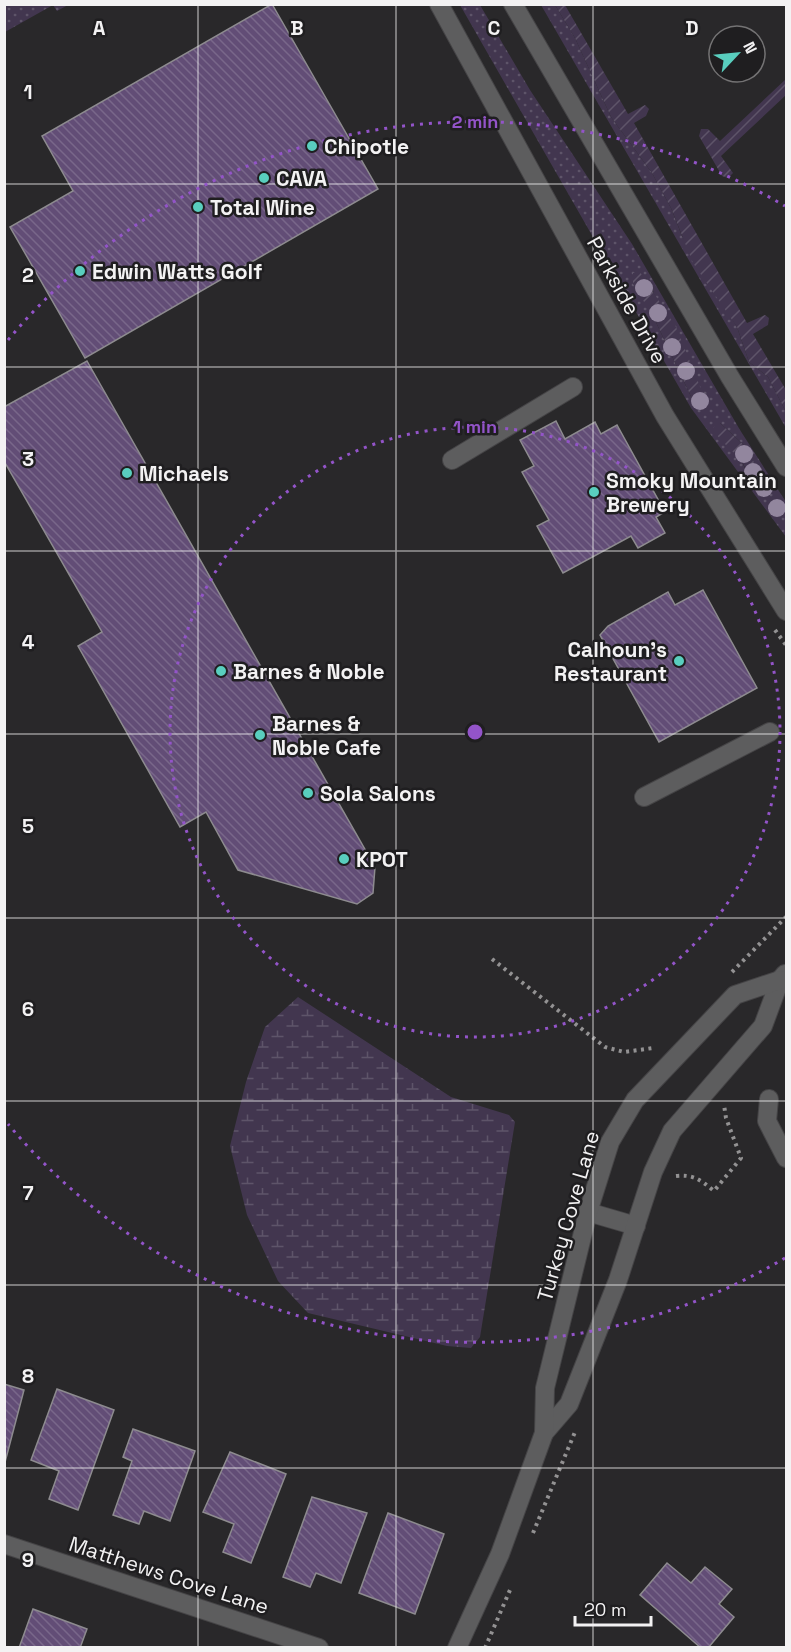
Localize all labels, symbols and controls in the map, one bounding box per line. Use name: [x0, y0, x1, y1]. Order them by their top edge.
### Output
text: A: [93, 15, 106, 41]
text: B: [290, 15, 304, 41]
text: C: [488, 15, 501, 41]
text: D: [685, 15, 699, 41]
north arrow: [707, 24, 767, 84]
text: N: [738, 38, 762, 57]
text: 1: [23, 79, 33, 105]
text: 2 min: [452, 110, 498, 133]
place label: Chipotle: [324, 133, 409, 160]
marker: Chipotle: [305, 139, 319, 153]
place label: CAVA: [276, 165, 327, 192]
marker: CAVA: [257, 171, 271, 185]
place label: Total Wine: [210, 194, 315, 221]
marker: Total Wine: [191, 200, 205, 214]
street label: Parkside Drive: [581, 232, 673, 368]
place label: Edwin Watts Golf: [92, 258, 262, 285]
text: 2: [22, 262, 34, 288]
marker: Edwin Watts Golf: [73, 264, 87, 278]
text: 1 min: [453, 415, 497, 438]
text: 3: [22, 446, 34, 472]
place label: Michaels: [139, 460, 229, 487]
marker: Michaels: [120, 466, 134, 480]
place label: Smoky Mountain Brewery: [606, 467, 777, 518]
marker: Smoky Mountain Brewery: [587, 485, 601, 499]
text: 4: [22, 629, 35, 655]
place label: Calhoun's Restaurant: [554, 636, 667, 687]
marker: Calhoun's Restaurant: [672, 654, 686, 668]
place label: Barnes & Noble: [233, 658, 385, 685]
marker: Barnes & Noble: [214, 664, 228, 678]
place label: Barnes & Noble Cafe: [272, 710, 381, 761]
centre of rings: [465, 722, 485, 742]
marker: Barnes & Noble Cafe: [253, 728, 267, 742]
place label: Sola Salons: [320, 780, 436, 807]
marker: Sola Salons: [301, 786, 315, 800]
text: 5: [22, 813, 34, 839]
place label: KPOT: [356, 846, 408, 873]
marker: KPOT: [337, 852, 351, 866]
text: 6: [22, 996, 34, 1022]
street label: Turkey Cove Lane: [531, 1127, 605, 1305]
text: 7: [22, 1180, 34, 1206]
text: 8: [22, 1363, 34, 1389]
street label: Matthews Cove Lane: [66, 1530, 272, 1620]
text: 9: [22, 1547, 34, 1573]
scale bar: [575, 1589, 652, 1627]
text: 20 m: [584, 1598, 627, 1621]

